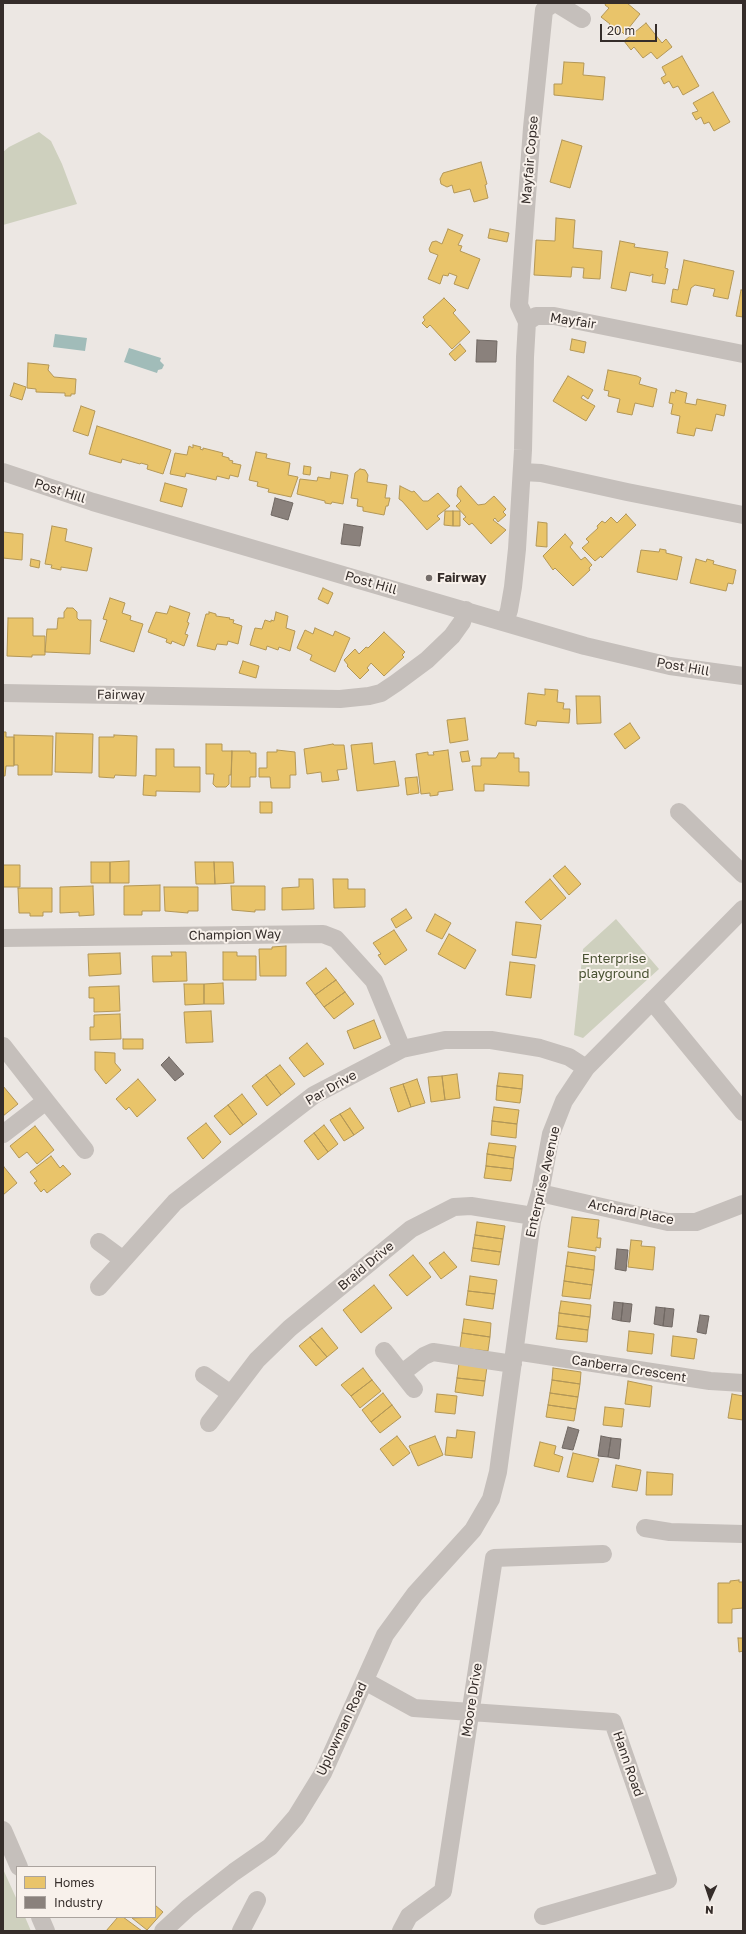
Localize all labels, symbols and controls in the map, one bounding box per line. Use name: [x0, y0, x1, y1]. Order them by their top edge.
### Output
scale bar: [602, 16, 659, 42]
text: 20 m: [607, 23, 635, 38]
street label: Mayfair Copse: [518, 115, 542, 205]
street label: Mayfair: [549, 310, 597, 332]
street label: Post Hill: [32, 475, 88, 507]
street label: Post Hill: [343, 568, 399, 598]
place label: Fairway: [437, 570, 487, 586]
marker: Fairway: [424, 573, 434, 583]
street label: Post Hill: [655, 655, 711, 679]
street label: Fairway: [97, 687, 145, 703]
street label: Champion Way: [189, 926, 281, 944]
park label: Enterprise playground: [579, 951, 649, 982]
street label: Par Drive: [303, 1067, 359, 1109]
street label: Enterprise Avenue: [523, 1125, 563, 1239]
street label: Archard Place: [587, 1196, 675, 1228]
street label: Braid Drive: [335, 1238, 397, 1294]
street label: Canberra Crescent: [570, 1352, 688, 1386]
street label: Moore Drive: [458, 1662, 486, 1738]
street label: Uplowman Road: [313, 1680, 371, 1778]
street label: Hann Road: [610, 1729, 646, 1799]
legend: [16, 1866, 156, 1918]
text: Homes: [54, 1875, 94, 1890]
north arrow: [690, 1878, 730, 1918]
text: Industry: [54, 1895, 103, 1910]
text: N: [705, 1904, 714, 1917]

